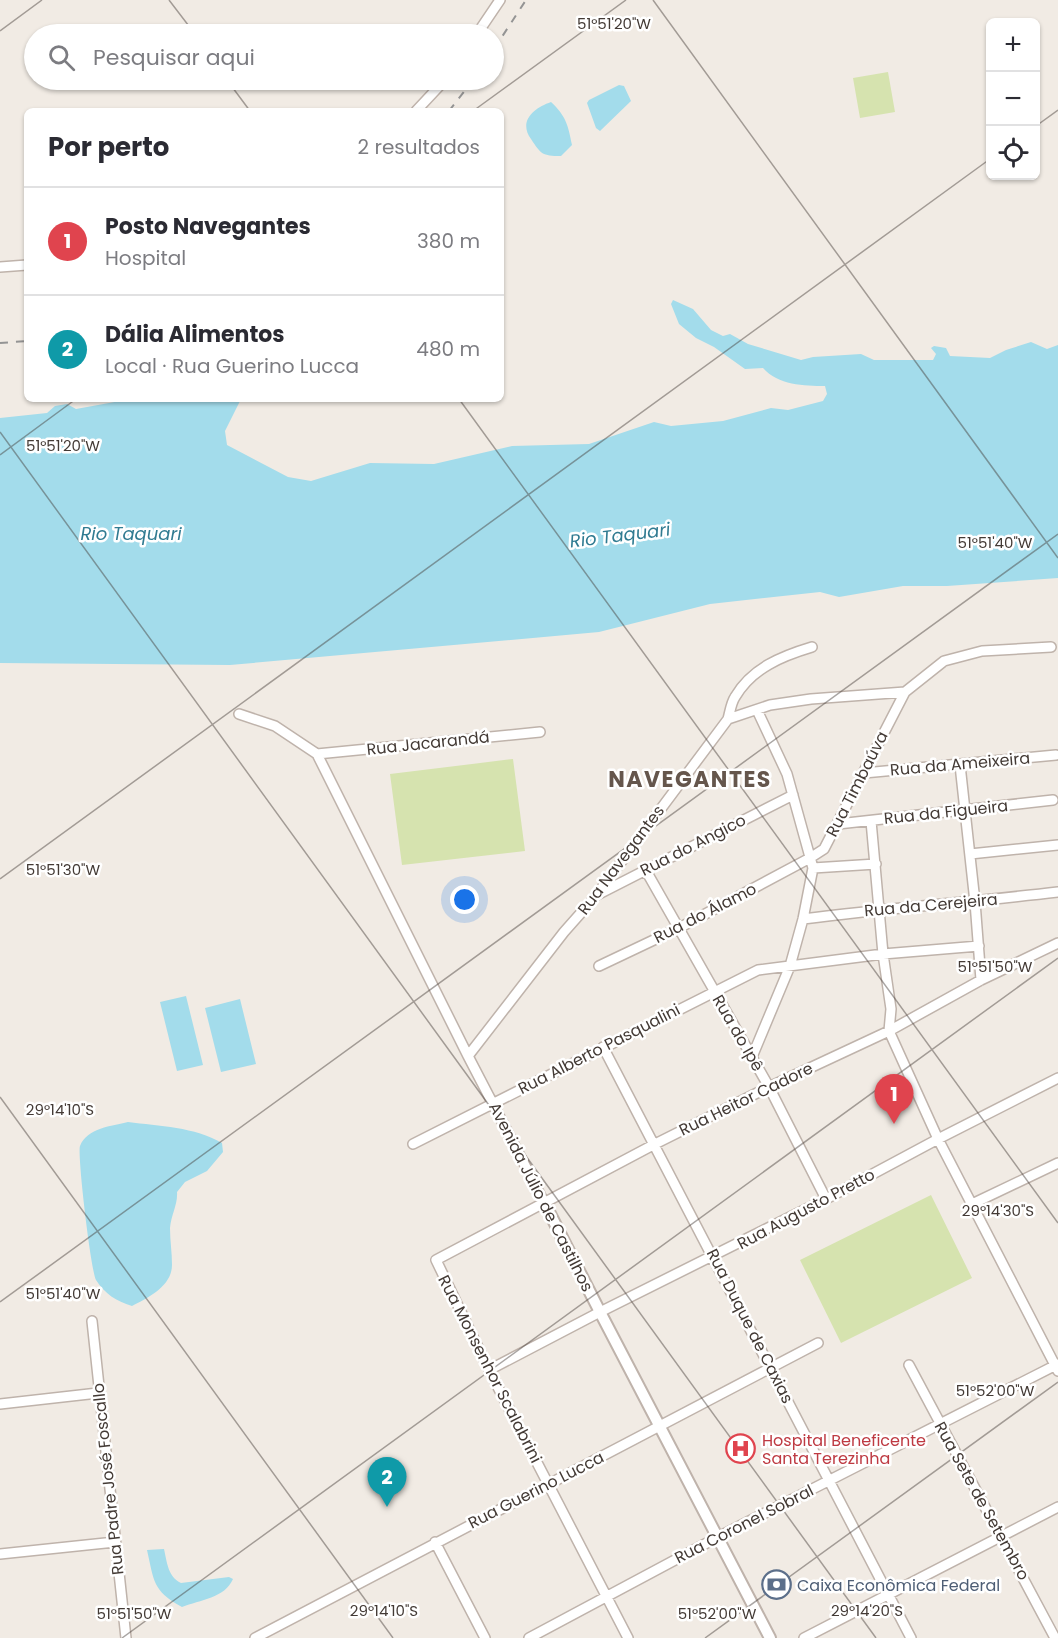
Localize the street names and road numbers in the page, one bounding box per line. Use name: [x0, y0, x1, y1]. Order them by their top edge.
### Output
street label: Rua Jacarandá: [365, 725, 491, 761]
street label: Rua Timbaúva: [820, 727, 894, 841]
street label: Rua da Ameixeira: [889, 746, 1031, 782]
street label: Rua da Figueira: [883, 794, 1009, 830]
street label: Rua Navegantes: [572, 800, 670, 920]
street label: Rua do Angico: [636, 808, 750, 882]
street label: Rua do Álamo: [650, 877, 760, 949]
street label: Rua da Cerejeira: [863, 888, 999, 922]
street label: Rua do Ipê: [707, 990, 769, 1076]
street label: Rua Alberto Pasqualini: [514, 998, 684, 1100]
street label: Rua Heitor Cadore: [675, 1057, 817, 1141]
street label: Avenida Júlio de Castilhos: [483, 1098, 599, 1296]
street label: Rua Augusto Pretto: [733, 1163, 879, 1255]
street label: Rua Duque de Caxias: [701, 1245, 799, 1407]
street label: Rua Monsenhor Scalabrini: [433, 1271, 547, 1467]
street label: Rua Padre José Foscallo: [86, 1382, 130, 1576]
street label: Rua Sete de Setembro: [929, 1418, 1035, 1584]
street label: Rua Guerino Lucca: [464, 1446, 608, 1534]
street label: Rua Coronel Sobral: [670, 1479, 818, 1569]

